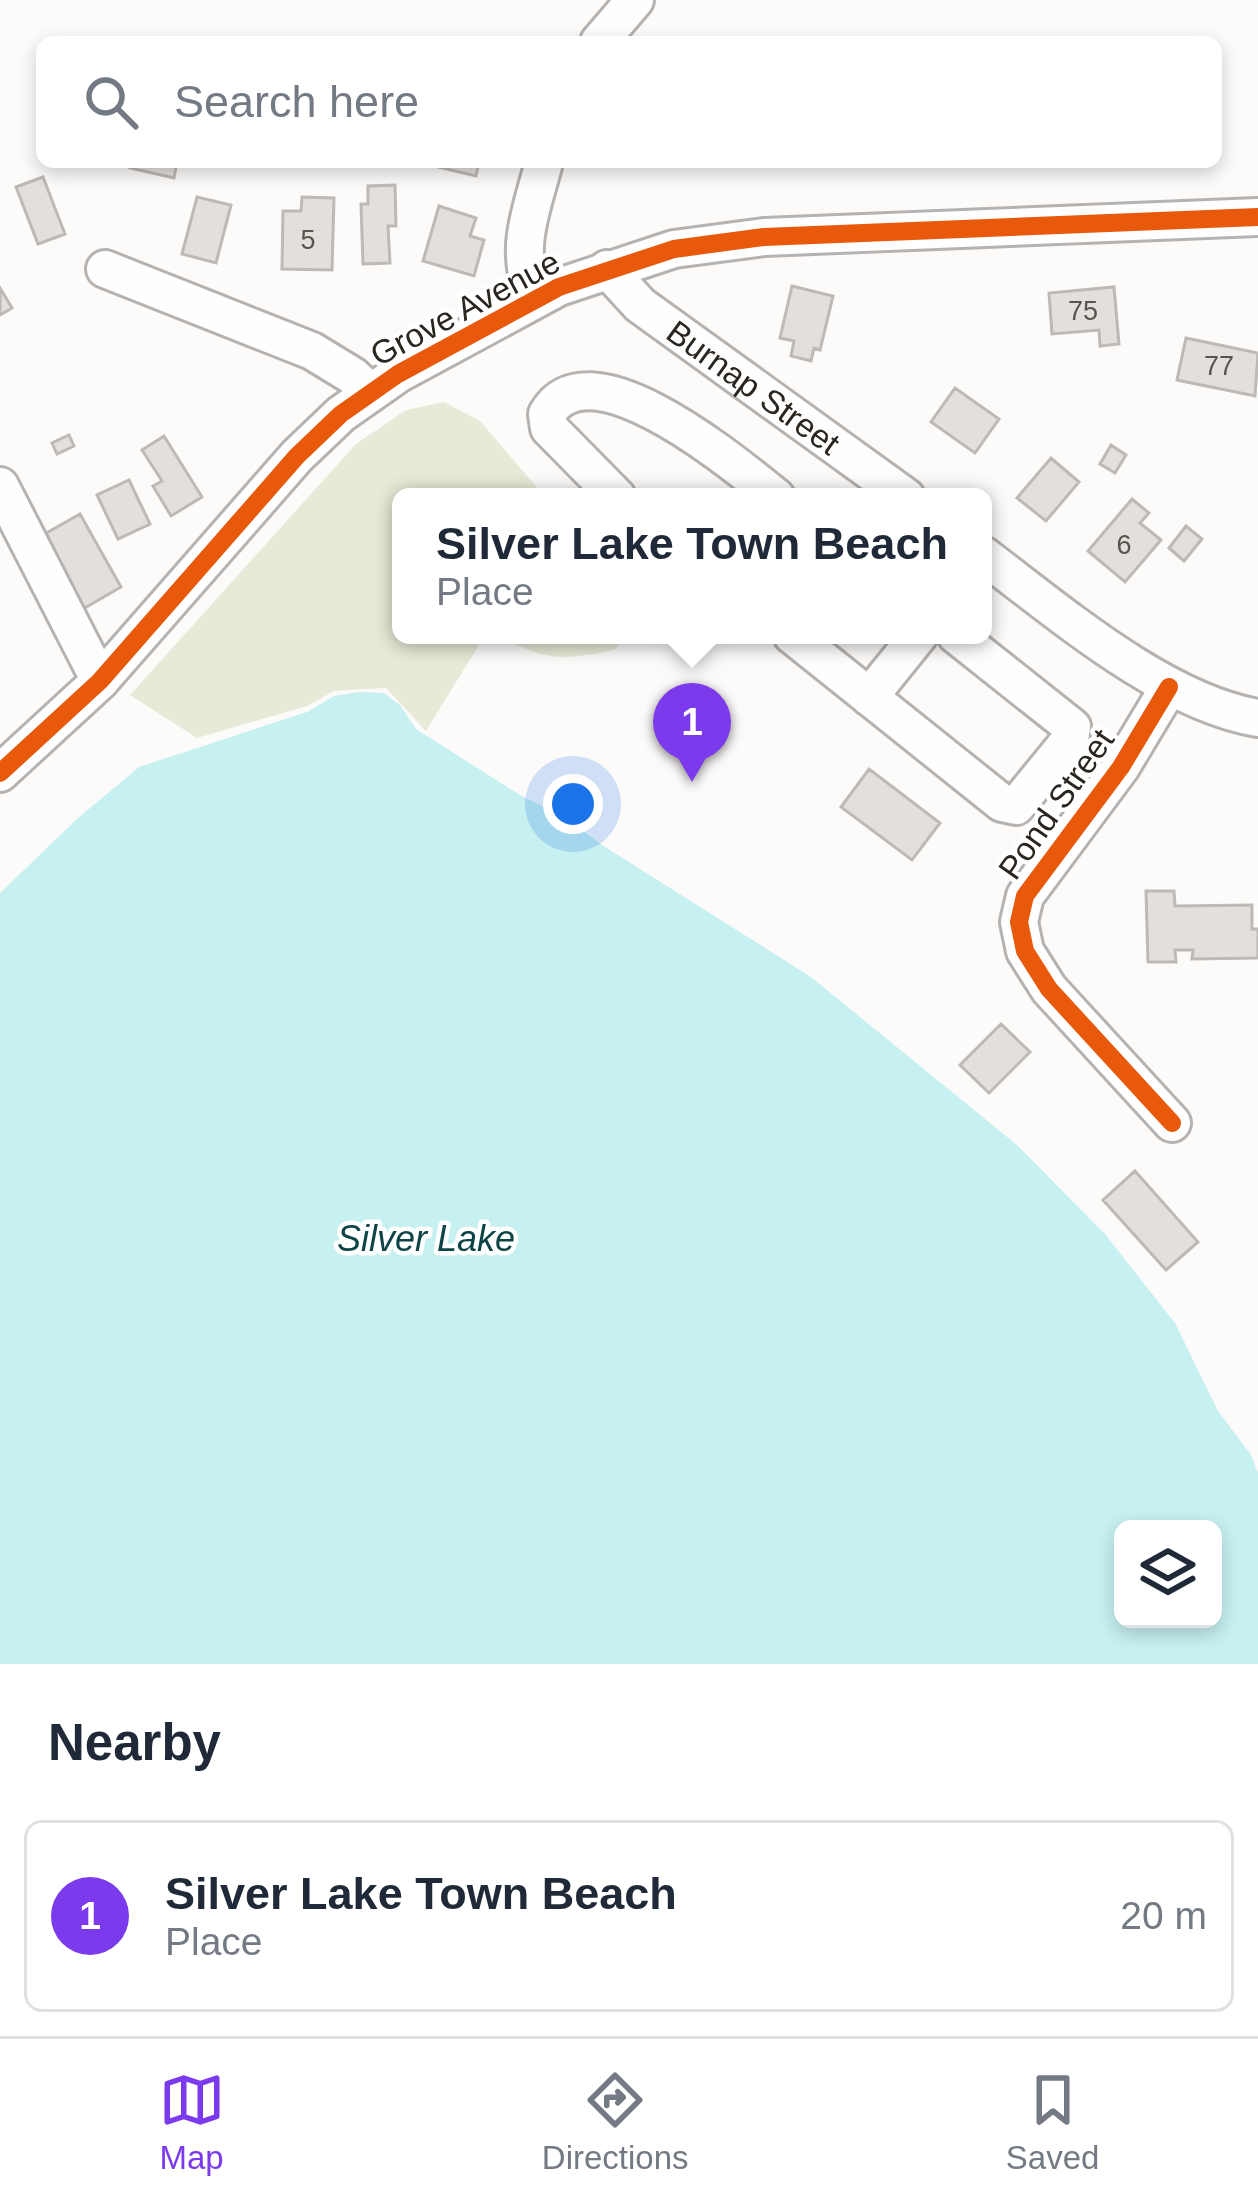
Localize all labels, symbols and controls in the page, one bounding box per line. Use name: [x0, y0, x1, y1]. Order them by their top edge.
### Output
search box: [36, 36, 1222, 168]
icon: search: [78, 69, 144, 135]
text: Search here: [174, 76, 419, 127]
house number: 5: [300, 225, 316, 255]
street label: Grove Avenue: [364, 243, 566, 373]
house number: 75: [1068, 296, 1098, 326]
street label: Burnap Street: [660, 312, 847, 462]
house number: 77: [1204, 351, 1234, 381]
popup: [392, 488, 992, 644]
text: Silver Lake Town Beach: [436, 518, 948, 569]
house number: 6: [1116, 530, 1132, 560]
text: Place: [436, 570, 534, 613]
pin: 1: [653, 683, 731, 782]
street label: Pond Street: [991, 722, 1121, 886]
your location: [543, 774, 603, 834]
water label: Silver Lake: [337, 1218, 515, 1259]
map controls: [1114, 1520, 1222, 1628]
button: layers: [1114, 1520, 1222, 1628]
text: Nearby: [48, 1714, 221, 1771]
text: Silver Lake Town Beach: [165, 1868, 677, 1919]
text: 1: [79, 1894, 101, 1937]
text: 20 m: [1120, 1894, 1207, 1937]
text: Place: [165, 1920, 263, 1963]
tab: Map: [159, 2067, 225, 2177]
tab: Directions: [542, 2067, 689, 2177]
tab: Saved: [1006, 2067, 1099, 2177]

